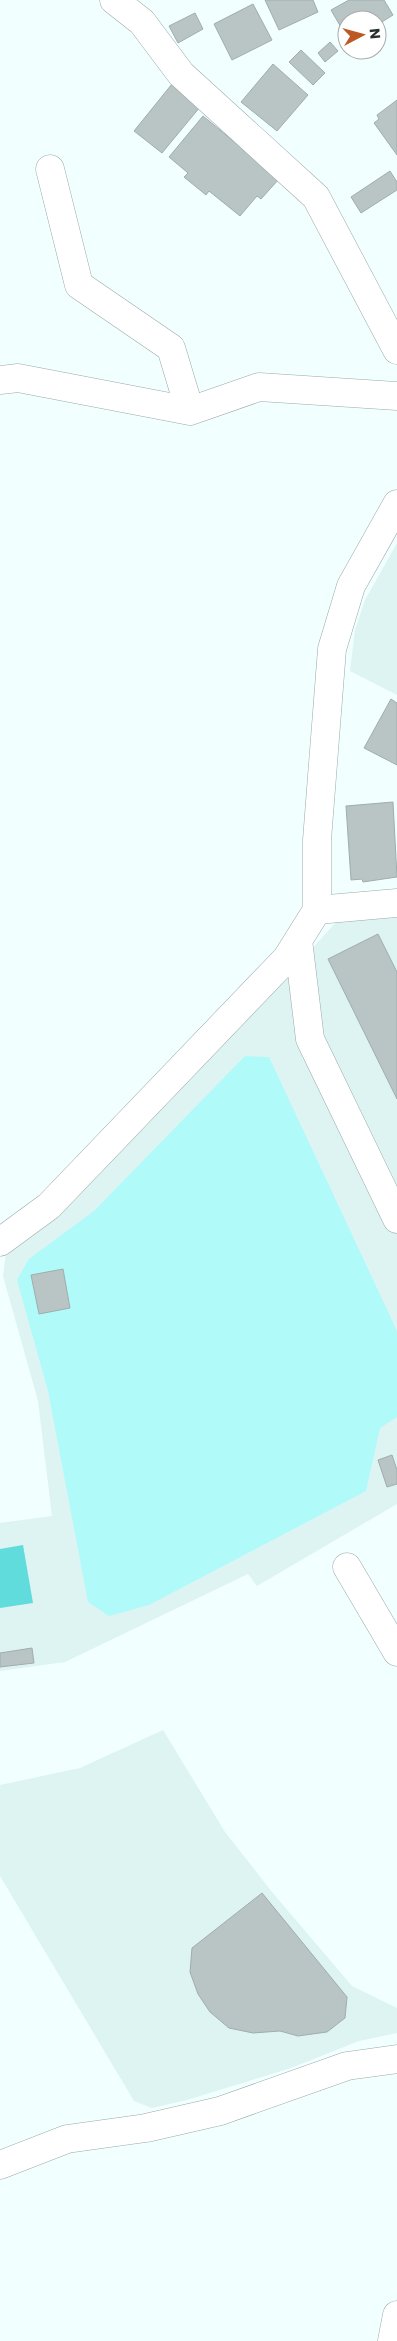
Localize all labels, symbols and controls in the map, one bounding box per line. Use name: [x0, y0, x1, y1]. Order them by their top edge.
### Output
north arrow: [337, 10, 387, 60]
text: N: [364, 27, 385, 40]

